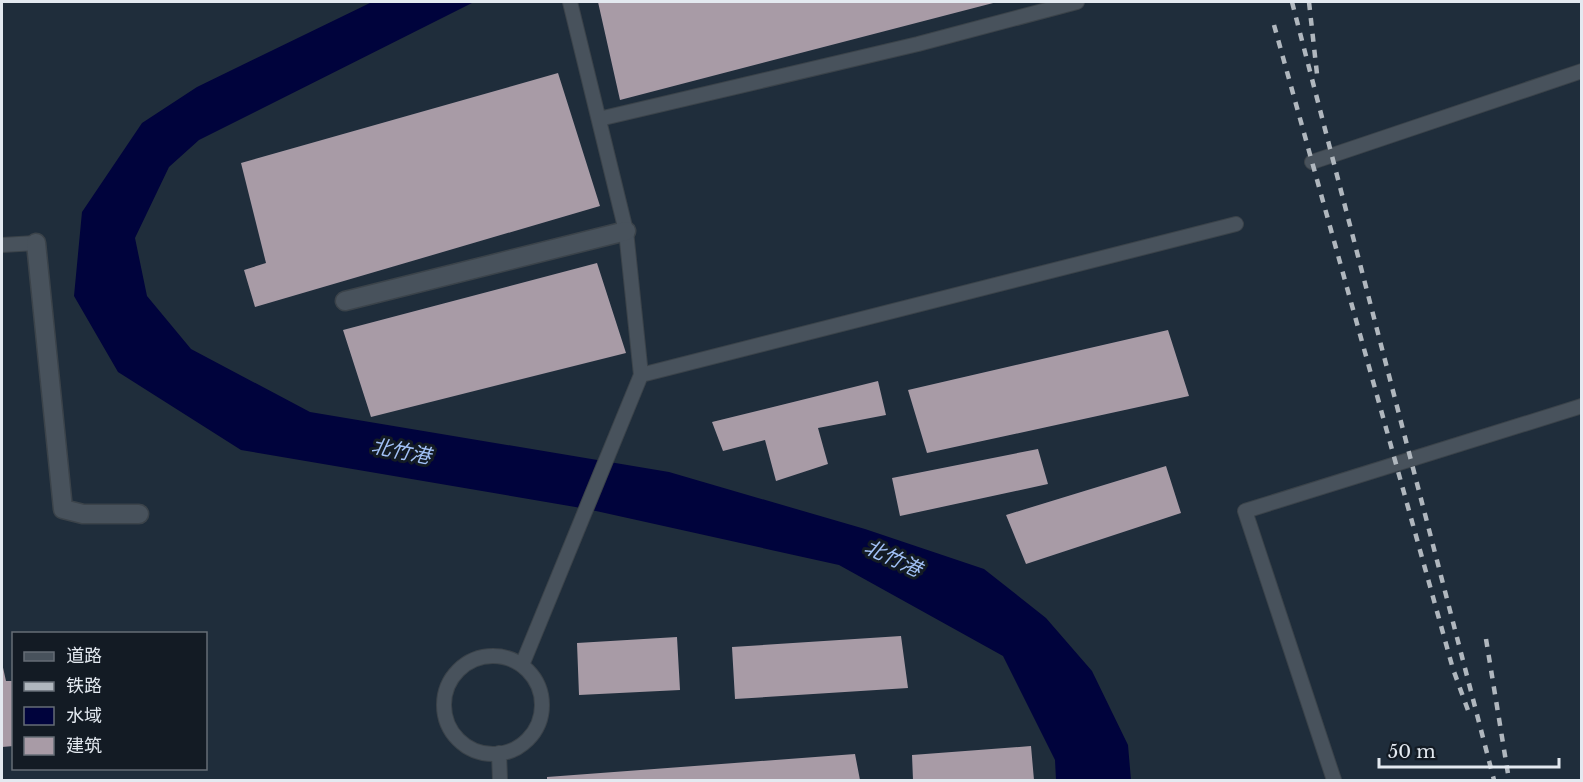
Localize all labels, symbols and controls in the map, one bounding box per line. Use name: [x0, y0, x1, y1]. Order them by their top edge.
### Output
water label: 北竹港: [369, 433, 436, 469]
water label: 北竹港: [861, 534, 928, 583]
legend: [12, 632, 207, 770]
text: 道路: [66, 645, 102, 667]
text: 铁路: [66, 675, 102, 697]
text: 水域: [66, 705, 102, 727]
scale bar: [1379, 731, 1559, 769]
text: 建筑: [66, 735, 102, 757]
text: 50 m: [1388, 741, 1436, 763]

